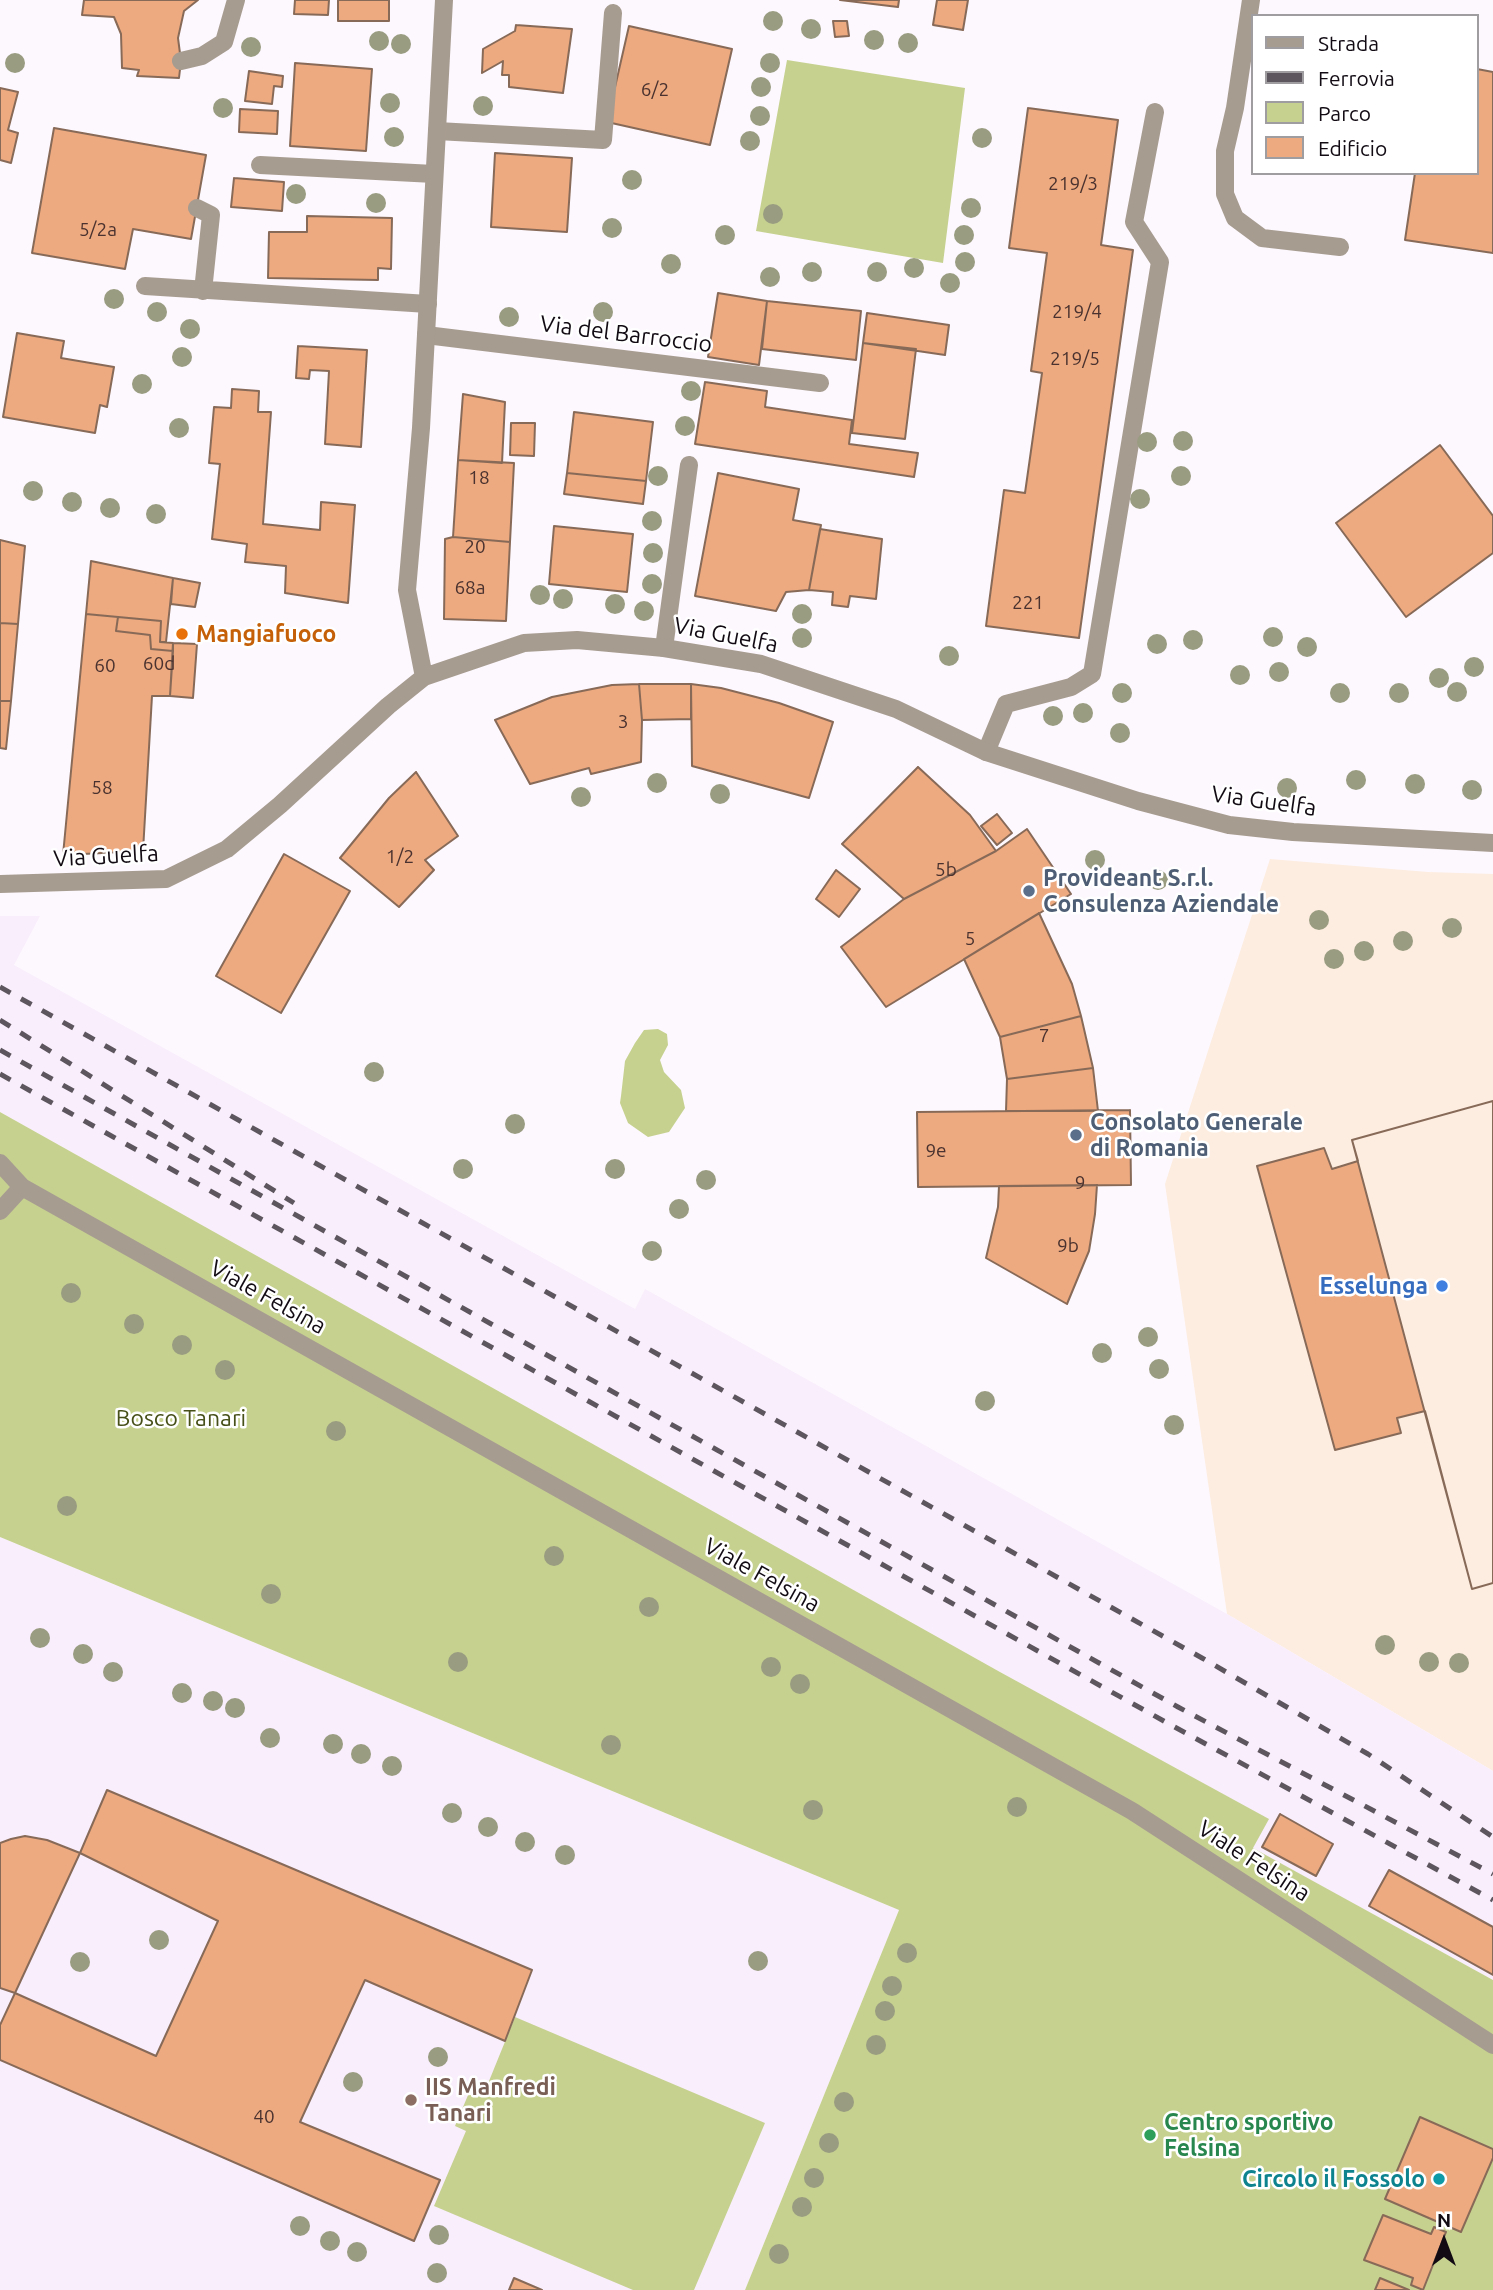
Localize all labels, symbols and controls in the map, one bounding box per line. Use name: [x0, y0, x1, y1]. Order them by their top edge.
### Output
legend: [1252, 14, 1479, 175]
text: Strada: [1318, 31, 1379, 55]
text: Ferrovia: [1318, 66, 1395, 90]
house number: 6/2: [641, 79, 669, 101]
text: Parco: [1318, 101, 1371, 125]
text: Edificio: [1318, 136, 1387, 160]
house number: 219/3: [1048, 173, 1098, 195]
house number: 5/2a: [79, 219, 117, 241]
house number: 219/4: [1052, 301, 1102, 323]
street label: Via del Barroccio: [538, 310, 714, 358]
house number: 219/5: [1050, 348, 1100, 370]
house number: 18: [468, 467, 490, 489]
house number: 20: [464, 536, 486, 558]
house number: 68a: [454, 577, 486, 599]
house number: 221: [1012, 592, 1044, 614]
street label: Via Guelfa: [671, 611, 781, 659]
place label: Mangiafuoco: [196, 620, 336, 648]
marker: Mangiafuoco: [174, 626, 190, 642]
house number: 60d: [143, 653, 175, 675]
house number: 60: [94, 655, 116, 677]
house number: 3: [618, 711, 628, 733]
house number: 58: [91, 777, 113, 799]
street label: Via Guelfa: [1210, 780, 1318, 822]
street label: Via Guelfa: [53, 839, 159, 873]
house number: 1/2: [386, 846, 414, 868]
house number: 5b: [935, 859, 957, 881]
place label: Provideant S.r.l. Consulenza Aziendale: [1043, 864, 1279, 918]
marker: Provideant S.r.l. Consulenza Aziendale: [1021, 883, 1037, 899]
house number: 5: [965, 928, 975, 950]
house number: 7: [1039, 1025, 1049, 1047]
place label: Consolato Generale di Romania: [1090, 1108, 1303, 1162]
marker: Consolato Generale di Romania: [1068, 1127, 1084, 1143]
house number: 9e: [925, 1140, 947, 1162]
house number: 9: [1075, 1172, 1085, 1194]
house number: 9b: [1057, 1235, 1079, 1257]
street label: Viale Felsina: [205, 1254, 331, 1340]
place label: Esselunga: [1319, 1272, 1428, 1300]
marker: Esselunga: [1434, 1278, 1450, 1294]
park label: Bosco Tanari: [116, 1404, 246, 1432]
street label: Viale Felsina: [699, 1532, 825, 1618]
street label: Viale Felsina: [1193, 1815, 1315, 1907]
place label: IIS Manfredi Tanari: [425, 2073, 556, 2127]
marker: IIS Manfredi Tanari: [403, 2092, 419, 2108]
house number: 40: [253, 2106, 275, 2128]
place label: Centro sportivo Felsina: [1164, 2108, 1334, 2162]
marker: Centro sportivo Felsina: [1142, 2127, 1158, 2143]
place label: Circolo il Fossolo: [1242, 2165, 1425, 2193]
marker: Circolo il Fossolo: [1431, 2171, 1447, 2187]
north arrow: [1409, 2206, 1479, 2276]
text: N: [1437, 2209, 1451, 2231]

